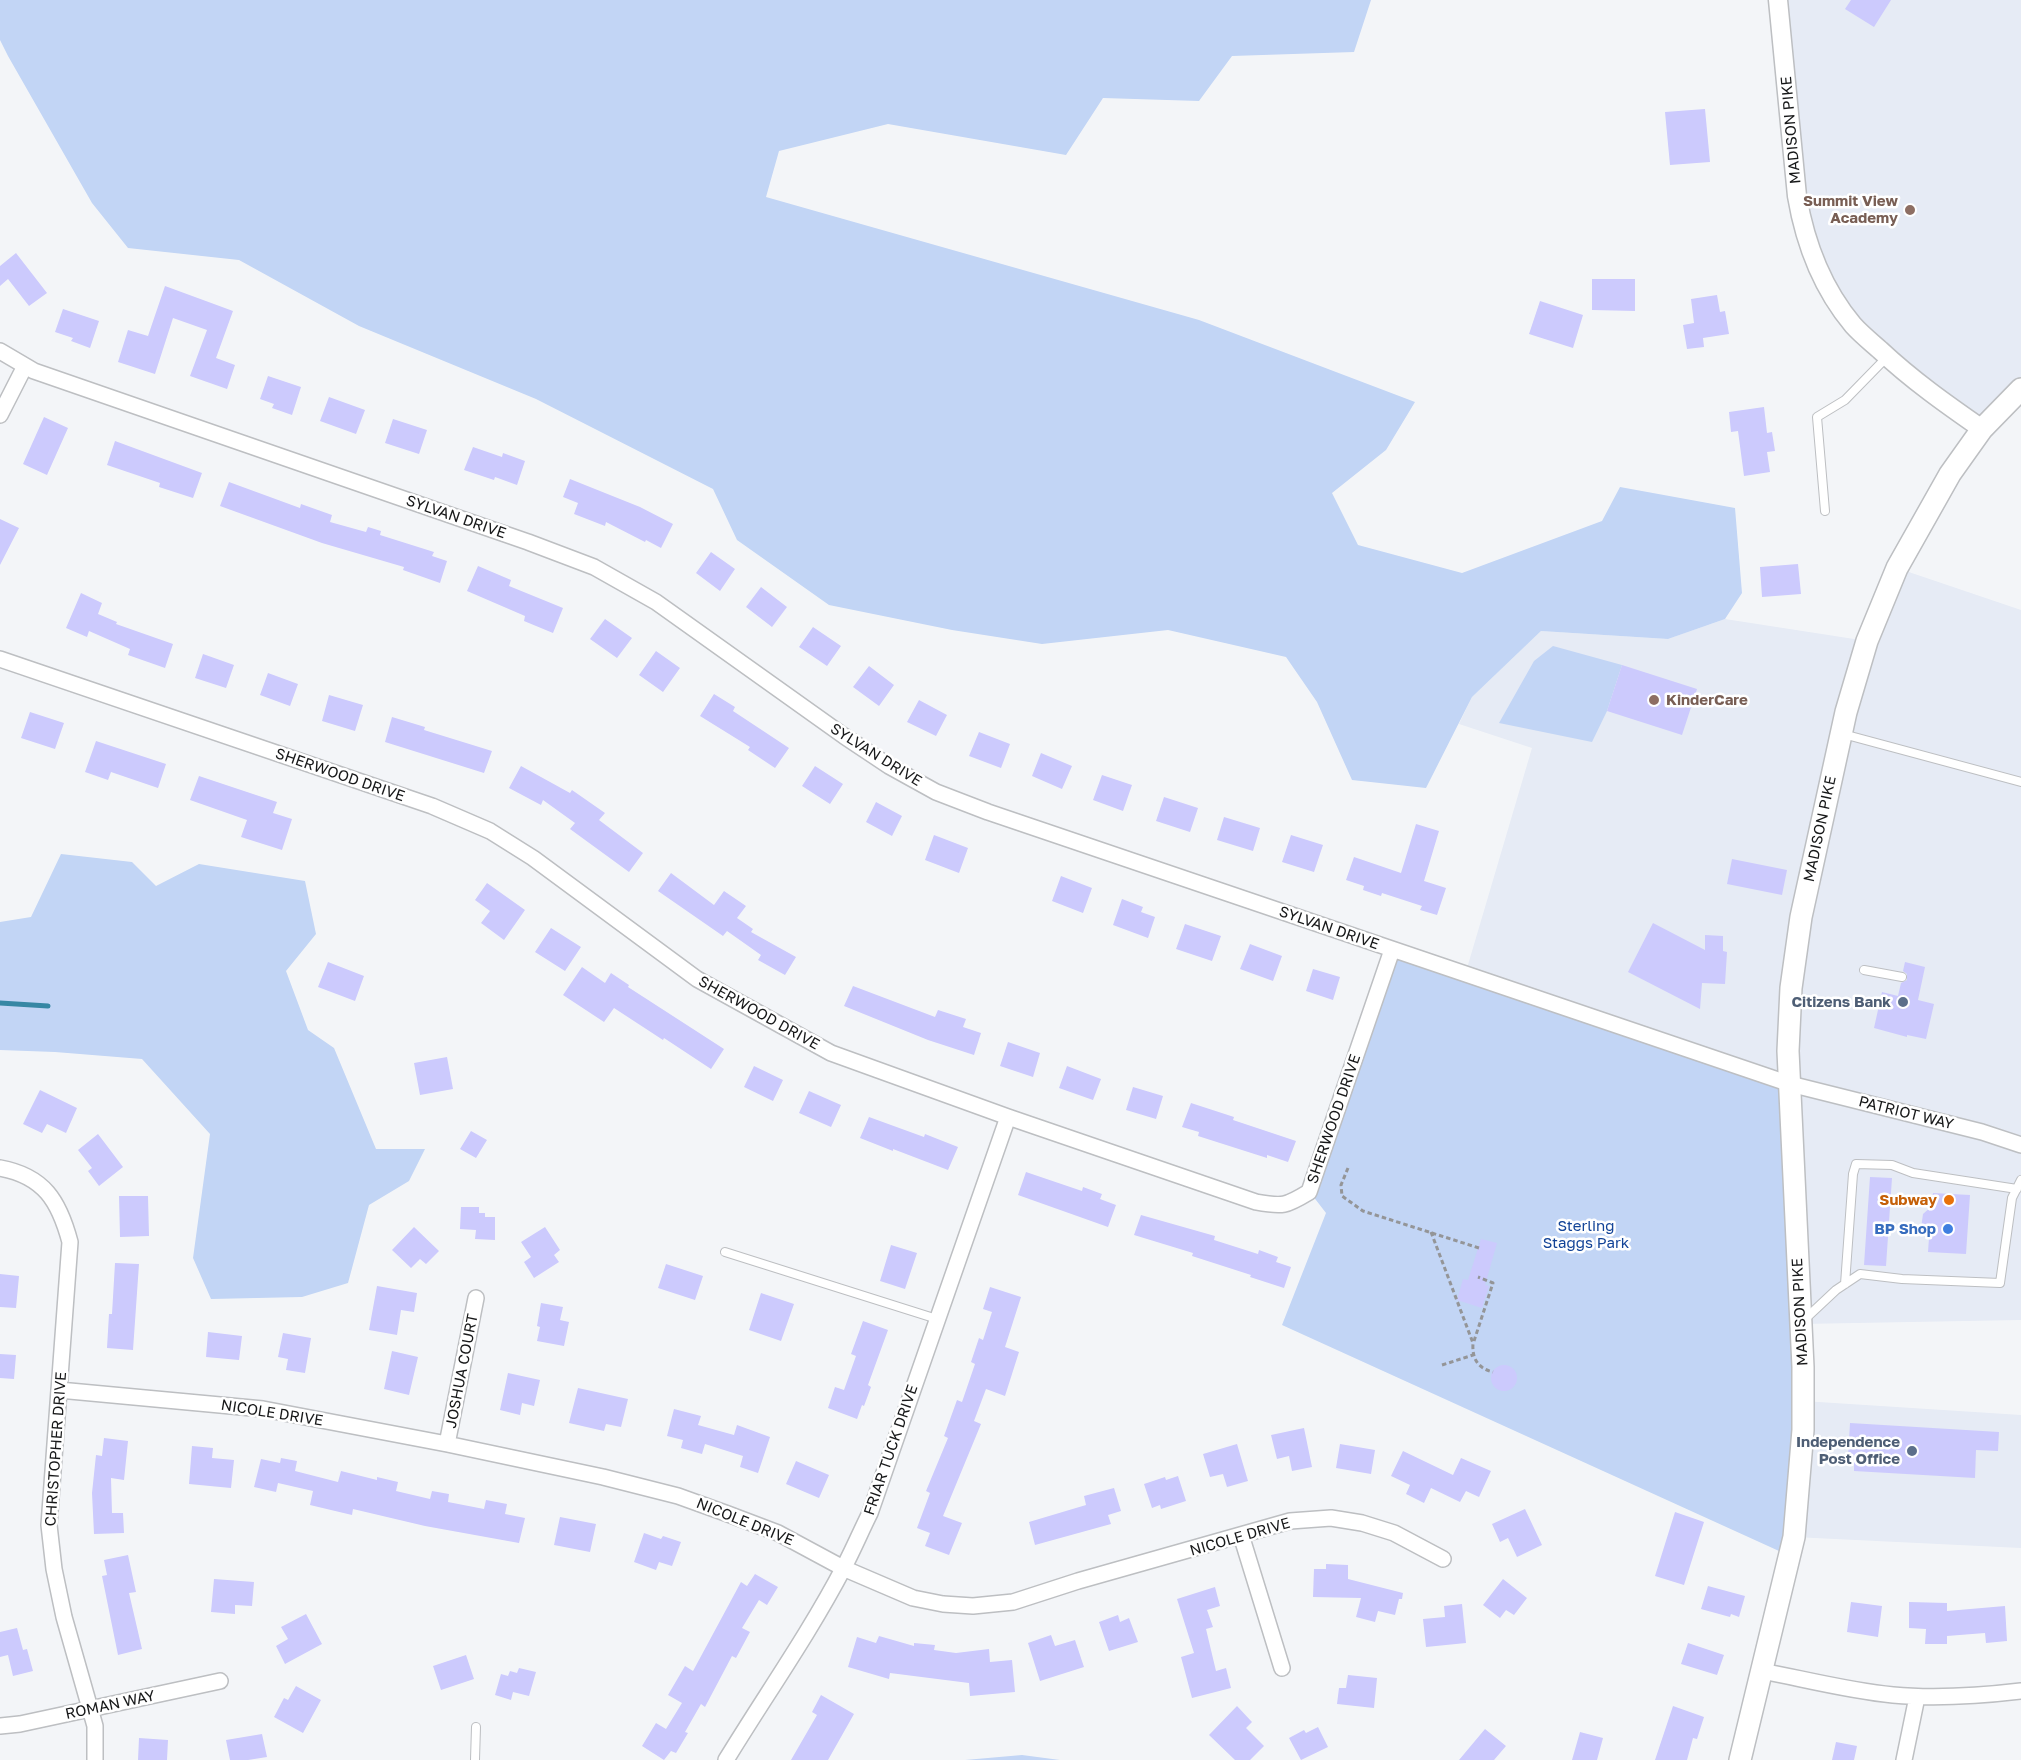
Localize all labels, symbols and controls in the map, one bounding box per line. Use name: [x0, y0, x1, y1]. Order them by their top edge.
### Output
street label: MADISON PIKE: [1777, 75, 1805, 185]
place label: Summit View Academy: [1803, 192, 1898, 227]
marker: Summit View Academy: [1903, 203, 1917, 217]
street label: SYLVAN DRIVE: [404, 491, 508, 543]
place label: KinderCare: [1666, 691, 1748, 709]
marker: KinderCare: [1647, 693, 1661, 707]
street label: SYLVAN DRIVE: [827, 720, 925, 790]
street label: SHERWOOD DRIVE: [273, 744, 407, 806]
street label: MADISON PIKE: [1800, 774, 1840, 884]
street label: SYLVAN DRIVE: [1277, 902, 1381, 954]
street label: SHERWOOD DRIVE: [695, 972, 823, 1054]
place label: Citizens Bank: [1791, 993, 1891, 1011]
marker: Citizens Bank: [1896, 995, 1910, 1009]
street label: SHERWOOD DRIVE: [1303, 1052, 1365, 1186]
street label: PATRIOT WAY: [1857, 1093, 1955, 1133]
place label: Subway: [1879, 1191, 1937, 1209]
marker: Subway: [1942, 1193, 1956, 1207]
park label: Sterling Staggs Park: [1543, 1217, 1629, 1252]
place label: BP Shop: [1874, 1220, 1936, 1238]
marker: BP Shop: [1941, 1222, 1955, 1236]
street label: MADISON PIKE: [1788, 1258, 1812, 1366]
street label: JOSHUA COURT: [442, 1312, 482, 1430]
street label: CHRISTOPHER DRIVE: [42, 1371, 70, 1527]
street label: FRIAR TUCK DRIVE: [860, 1382, 922, 1518]
street label: NICOLE DRIVE: [219, 1396, 325, 1430]
place label: Independence Post Office: [1796, 1433, 1900, 1468]
marker: Independence Post Office: [1905, 1444, 1919, 1458]
street label: NICOLE DRIVE: [694, 1494, 796, 1550]
street label: NICOLE DRIVE: [1188, 1514, 1292, 1560]
street label: ROMAN WAY: [64, 1687, 156, 1723]

